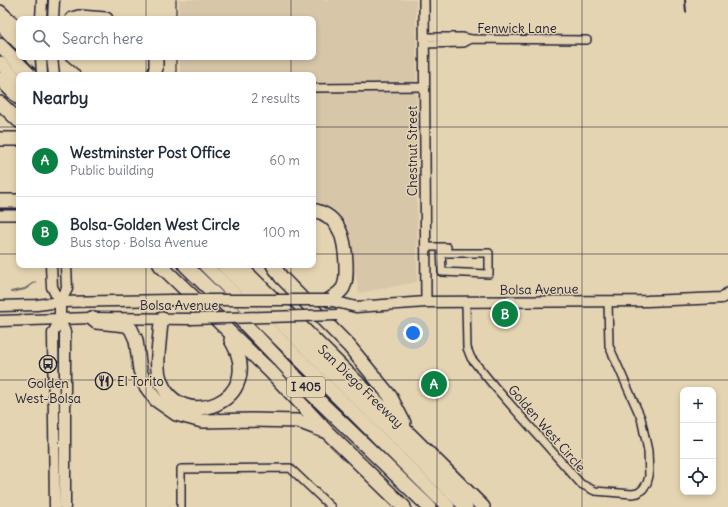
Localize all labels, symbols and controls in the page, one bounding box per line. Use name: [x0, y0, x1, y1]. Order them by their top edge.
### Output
search box: [16, 16, 316, 60]
street label: Fenwick Lane: [477, 20, 557, 37]
icon: search: [30, 27, 52, 49]
text: Search here: [62, 29, 143, 48]
text: Nearby: [32, 87, 88, 109]
text: 2 results: [251, 90, 300, 107]
street label: Chestnut Street: [404, 105, 421, 196]
text: Westminster Post Office: [70, 143, 231, 162]
text: A: [41, 152, 49, 169]
text: 60 m: [269, 152, 300, 169]
text: Public building: [70, 162, 154, 179]
text: Bolsa-Golden West Circle: [70, 215, 240, 234]
text: B: [41, 224, 49, 241]
text: 100 m: [263, 224, 300, 241]
text: Bus stop · Bolsa Avenue: [70, 234, 208, 251]
street label: Bolsa Avenue: [499, 280, 579, 299]
street label: Bolsa Avenue: [140, 297, 218, 314]
pin: B: [492, 299, 518, 329]
your location: [403, 323, 423, 343]
street label: San Diego Freeway: [314, 341, 407, 432]
bus stop icon: Golden West-Bolsa: [38, 354, 58, 374]
pin: A: [421, 369, 447, 399]
restaurant icon: El Torito: [94, 371, 114, 391]
place label: El Torito: [117, 373, 164, 390]
place label: Golden West-Bolsa: [15, 375, 81, 407]
road number: I 405: [287, 377, 325, 397]
street label: Golden West Circle: [504, 381, 589, 475]
map controls: [680, 387, 716, 495]
button: +: [680, 387, 716, 423]
button: −: [680, 423, 716, 459]
button: locate: [680, 459, 716, 495]

